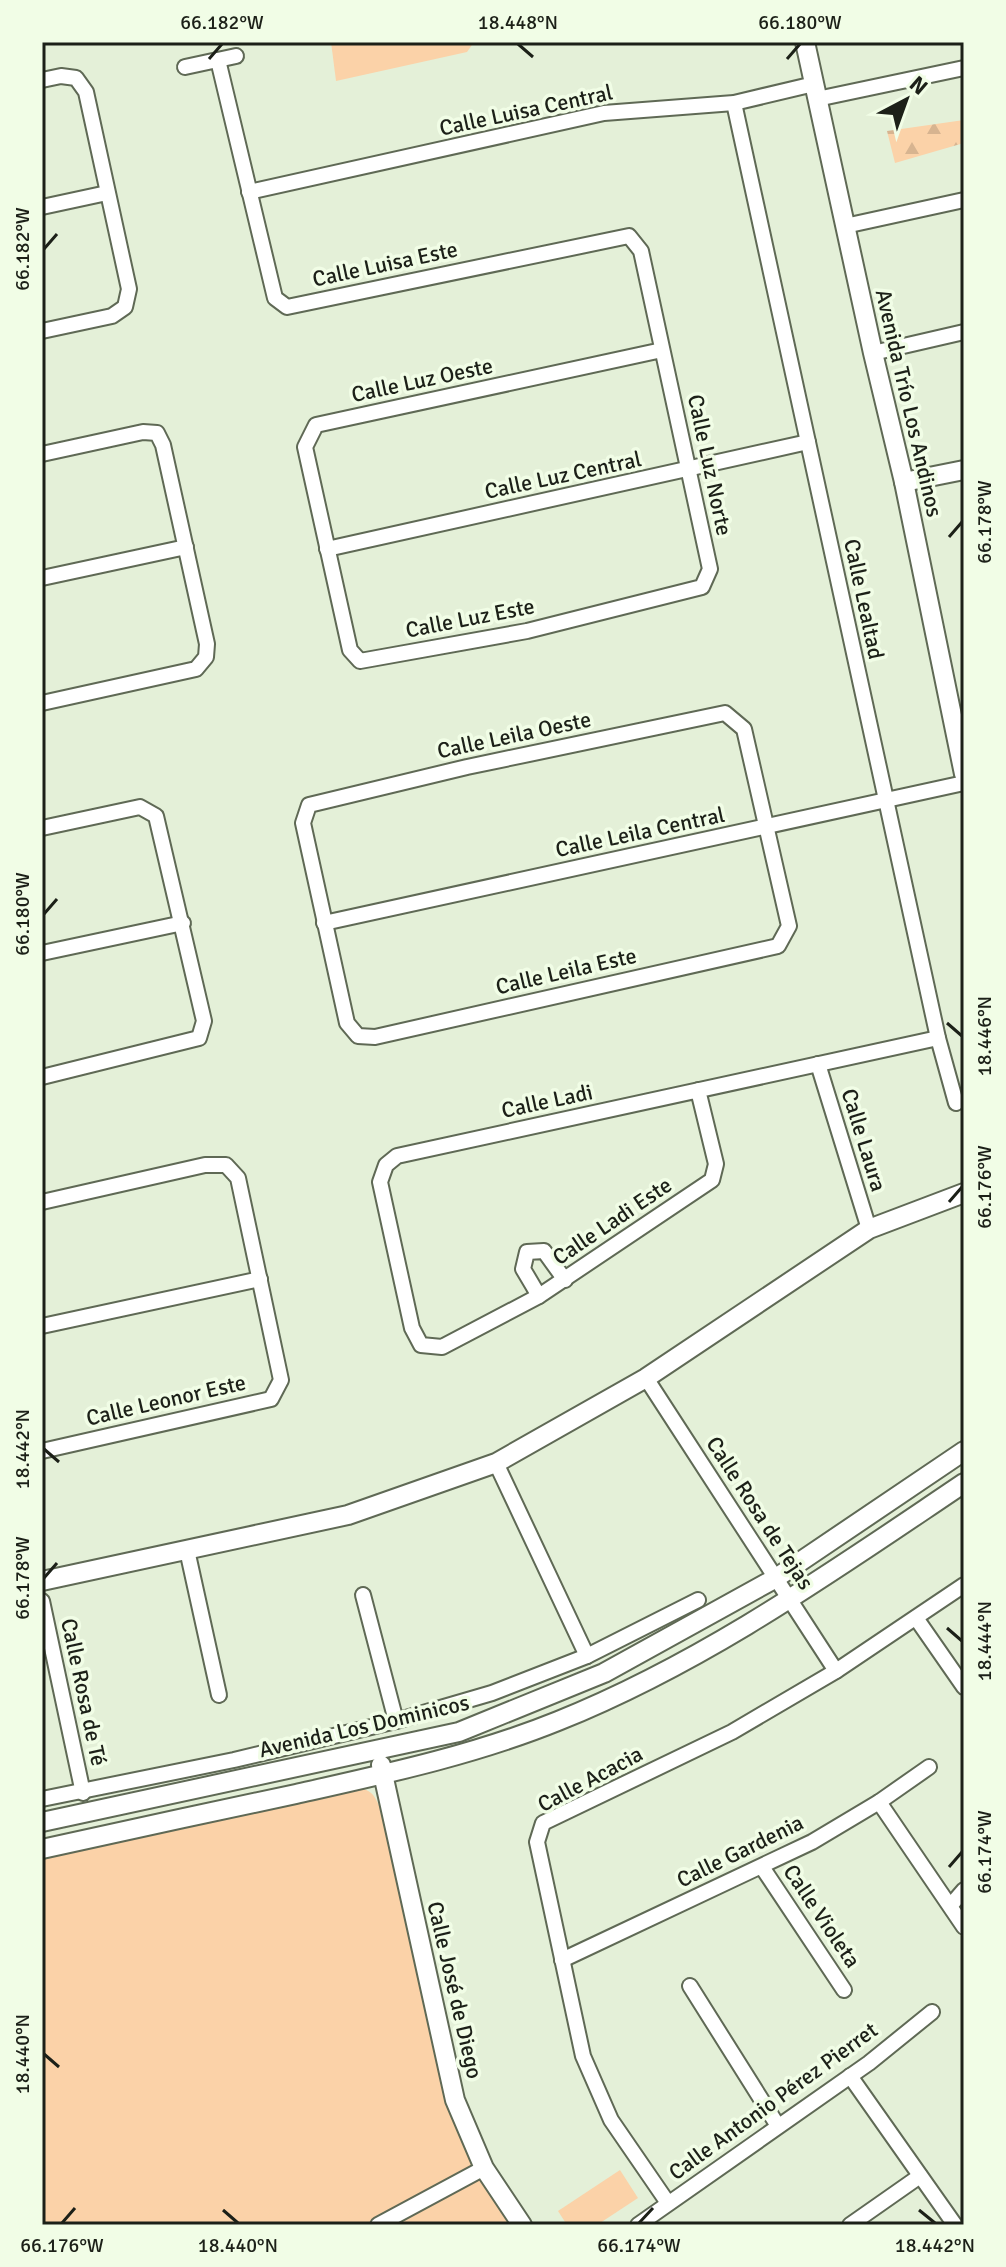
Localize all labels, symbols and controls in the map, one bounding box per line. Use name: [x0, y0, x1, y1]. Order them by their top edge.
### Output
text: 66.182°W: [180, 10, 264, 35]
text: 18.448°N: [478, 10, 558, 35]
text: 66.180°W: [758, 10, 842, 35]
north arrow: [866, 60, 946, 140]
text: N: [904, 70, 933, 100]
street label: Calle Luisa Central: [437, 78, 615, 142]
text: 66.182°W: [10, 207, 35, 291]
street label: Calle Luisa Este: [310, 235, 460, 293]
street label: Avenida Trío Los Andinos: [870, 287, 948, 519]
street label: Calle Luz Oeste: [349, 352, 495, 408]
street label: Calle Luz Norte: [682, 392, 738, 538]
street label: Calle Luz Central: [482, 445, 644, 505]
text: 66.178°W: [972, 480, 997, 564]
street label: Calle Lealtad: [838, 536, 890, 662]
street label: Calle Luz Este: [403, 592, 537, 644]
street label: Calle Leila Oeste: [435, 706, 593, 764]
street label: Calle Leila Central: [553, 801, 727, 863]
text: 66.180°W: [10, 872, 35, 956]
street label: Calle Leila Este: [493, 942, 639, 1000]
text: 18.446°N: [972, 996, 997, 1076]
street label: Calle Ladi: [499, 1078, 595, 1124]
street label: Calle Laura: [836, 1085, 892, 1195]
text: 66.176°W: [972, 1145, 997, 1229]
street label: Calle Ladi Este: [547, 1171, 677, 1271]
street label: Calle Leonor Este: [84, 1369, 248, 1431]
text: 18.442°N: [10, 1409, 35, 1489]
street label: Calle Rosa de Tejas: [700, 1431, 820, 1595]
text: 66.178°W: [10, 1536, 35, 1620]
text: 18.444°N: [972, 1601, 997, 1681]
street label: Calle Rosa de Té: [55, 1616, 113, 1768]
street label: Avenida Los Dominicos: [256, 1689, 472, 1763]
street label: Calle Acacia: [533, 1740, 647, 1818]
street label: Calle Gardenia: [672, 1809, 808, 1893]
text: 66.174°W: [972, 1810, 997, 1894]
street label: Calle Violeta: [778, 1859, 866, 1973]
street label: Calle José de Diego: [421, 1899, 489, 2081]
text: 18.440°N: [10, 2014, 35, 2094]
street label: Calle Antonio Pérez Pierret: [663, 2016, 883, 2186]
text: 66.176°W: [20, 2233, 104, 2258]
text: 18.440°N: [198, 2233, 278, 2258]
text: 66.174°W: [597, 2233, 681, 2258]
text: 18.442°N: [895, 2233, 975, 2258]

